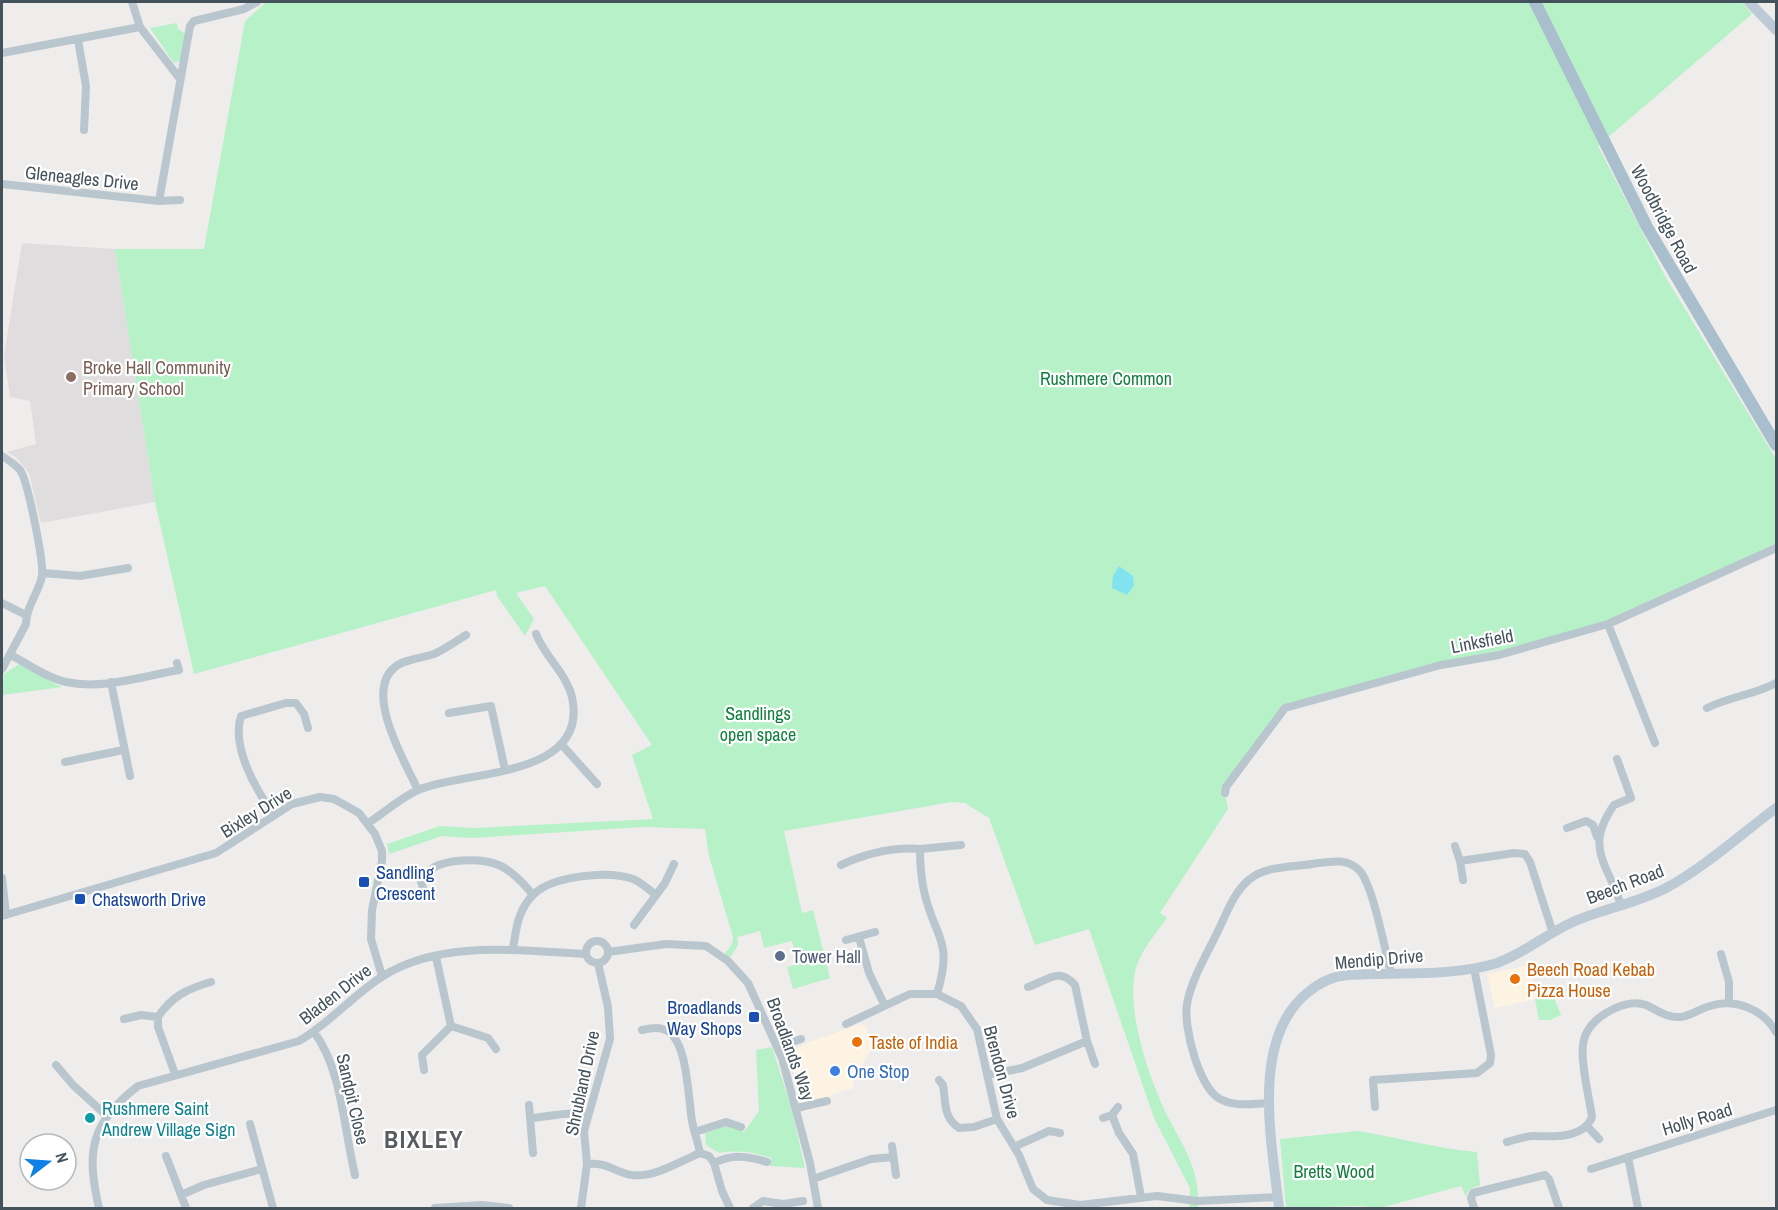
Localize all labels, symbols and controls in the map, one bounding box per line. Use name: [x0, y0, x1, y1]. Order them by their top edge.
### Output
street label: Gleneagles Drive: [24, 160, 140, 196]
street label: Woodbridge Road: [1625, 160, 1703, 278]
place label: Broke Hall Community Primary School: [83, 355, 231, 401]
park label: Rushmere Common: [1040, 366, 1172, 391]
marker: Broke Hall Community Primary School: [64, 370, 78, 384]
street label: Linksfield: [1449, 623, 1515, 659]
park label: Sandlings open space: [720, 701, 796, 747]
street label: Bixley Drive: [216, 780, 296, 844]
street label: Beech Road: [1583, 858, 1667, 910]
place label: Sandling Crescent: [376, 860, 435, 906]
marker: Sandling Crescent: [357, 875, 371, 889]
place label: Chatsworth Drive: [92, 887, 206, 912]
marker: Chatsworth Drive: [73, 892, 87, 906]
street label: Mendip Drive: [1334, 943, 1424, 975]
place label: Tower Hall: [792, 944, 861, 969]
marker: Tower Hall: [773, 949, 787, 963]
place label: Beech Road Kebab Pizza House: [1527, 957, 1655, 1003]
street label: Bladen Drive: [294, 958, 376, 1030]
marker: Beech Road Kebab Pizza House: [1508, 972, 1522, 986]
street label: Broadlands Way: [761, 994, 821, 1104]
place label: Broadlands Way Shops: [667, 995, 742, 1041]
marker: Broadlands Way Shops: [747, 1010, 761, 1024]
street label: Brendon Drive: [978, 1023, 1026, 1121]
street label: Shrubland Drive: [559, 1028, 605, 1138]
place label: Taste of India: [869, 1030, 958, 1055]
marker: Taste of India: [850, 1035, 864, 1049]
street label: Sandpit Close: [330, 1051, 376, 1147]
place label: One Stop: [847, 1059, 909, 1084]
marker: One Stop: [828, 1064, 842, 1078]
place label: Rushmere Saint Andrew Village Sign: [101, 1096, 236, 1142]
street label: Holly Road: [1659, 1096, 1735, 1142]
marker: Rushmere Saint Andrew Village Sign: [83, 1111, 97, 1125]
district label: BIXLEY: [384, 1123, 464, 1155]
north arrow: [18, 1132, 78, 1192]
text: N: [50, 1150, 74, 1165]
park label: Bretts Wood: [1294, 1159, 1374, 1184]

